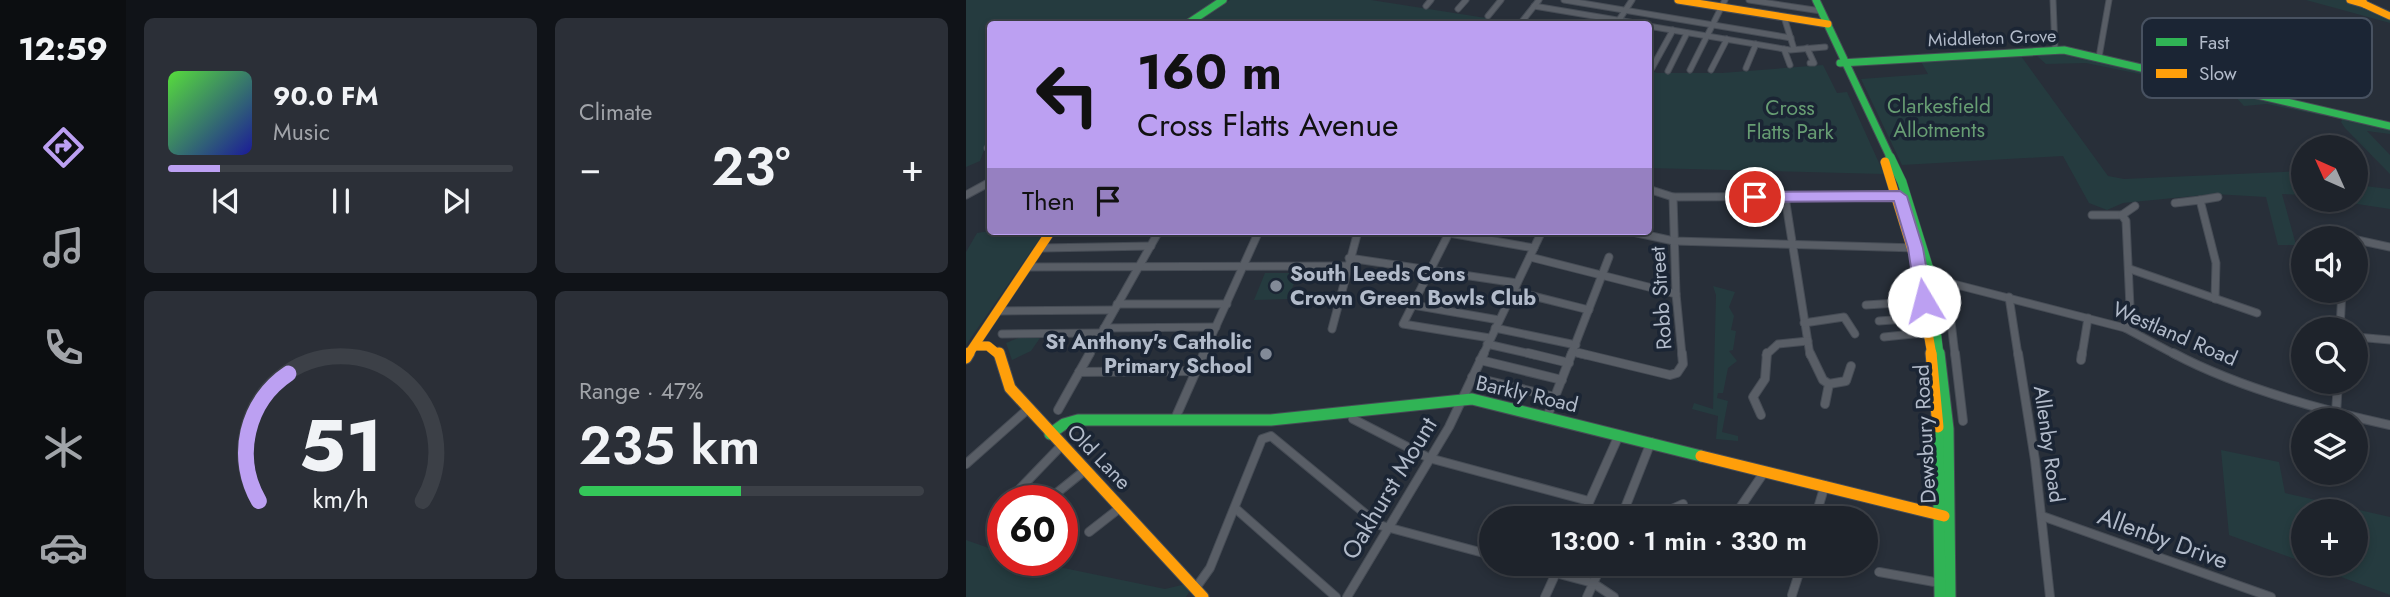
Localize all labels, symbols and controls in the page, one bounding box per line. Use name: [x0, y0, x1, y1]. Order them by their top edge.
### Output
legend: [2142, 18, 2372, 98]
street label: Middleton Grove: [1927, 23, 2057, 53]
text: 12:59: [18, 26, 108, 72]
text: Fast: [2199, 29, 2230, 56]
text: 160 m: [1137, 37, 1282, 107]
icon: left: [1022, 49, 1113, 140]
text: Slow: [2199, 60, 2237, 87]
text: 90.0 FM: [273, 77, 379, 115]
park label: Clarkesfield Allotments: [1887, 91, 1991, 145]
park label: Cross Flatts Park: [1746, 93, 1835, 147]
text: Climate: [579, 95, 652, 129]
text: Cross Flatts Avenue: [1137, 102, 1399, 148]
text: Music: [273, 115, 330, 149]
icon: directions: [39, 123, 88, 172]
text: 23°: [712, 129, 790, 205]
north arrow: [2291, 135, 2368, 212]
map controls: [2291, 135, 2368, 576]
text: −: [579, 140, 601, 195]
text: +: [901, 140, 924, 195]
pin: [1725, 167, 1785, 227]
icon: arrive: [1736, 178, 1774, 216]
icon: previous: [207, 182, 245, 220]
icon: pause: [322, 182, 360, 220]
icon: next: [437, 182, 475, 220]
text: Then: [1022, 182, 1075, 220]
icon: arrive: [1089, 182, 1127, 220]
icon: music: [39, 223, 88, 272]
button: sound: [2291, 226, 2368, 303]
street label: Robb Street: [1642, 245, 1680, 351]
place label: South Leeds Cons Crown Green Bowls Club: [1290, 259, 1536, 313]
position arrow: [1887, 264, 1961, 338]
marker: South Leeds Cons Crown Green Bowls Club: [1268, 278, 1284, 294]
street label: Westland Road: [2108, 294, 2242, 374]
button: search: [2291, 317, 2368, 394]
icon: phone: [39, 323, 88, 372]
place label: St Anthony's Catholic Primary School: [1045, 327, 1252, 381]
marker: St Anthony's Catholic Primary School: [1258, 346, 1274, 362]
street label: Dewsbury Road: [1906, 364, 1944, 504]
street label: Barkly Road: [1473, 368, 1581, 420]
text: Range · 47%: [579, 374, 703, 408]
street label: Allenby Road: [2026, 384, 2072, 504]
text: 51: [298, 393, 383, 498]
text: 235 km: [579, 408, 760, 484]
button: layers: [2291, 408, 2368, 485]
street label: Oakhurst Mount: [1333, 410, 1445, 566]
street label: Old Lane: [1060, 417, 1138, 497]
icon: climate: [39, 423, 88, 472]
text: km/h: [312, 481, 369, 517]
speed limit sign: 60: [987, 485, 1078, 576]
street label: Allenby Drive: [2093, 498, 2233, 578]
button: +: [2291, 499, 2368, 576]
text: 13:00 · 1 min · 330 m: [1550, 522, 1807, 560]
icon: car: [39, 523, 88, 572]

